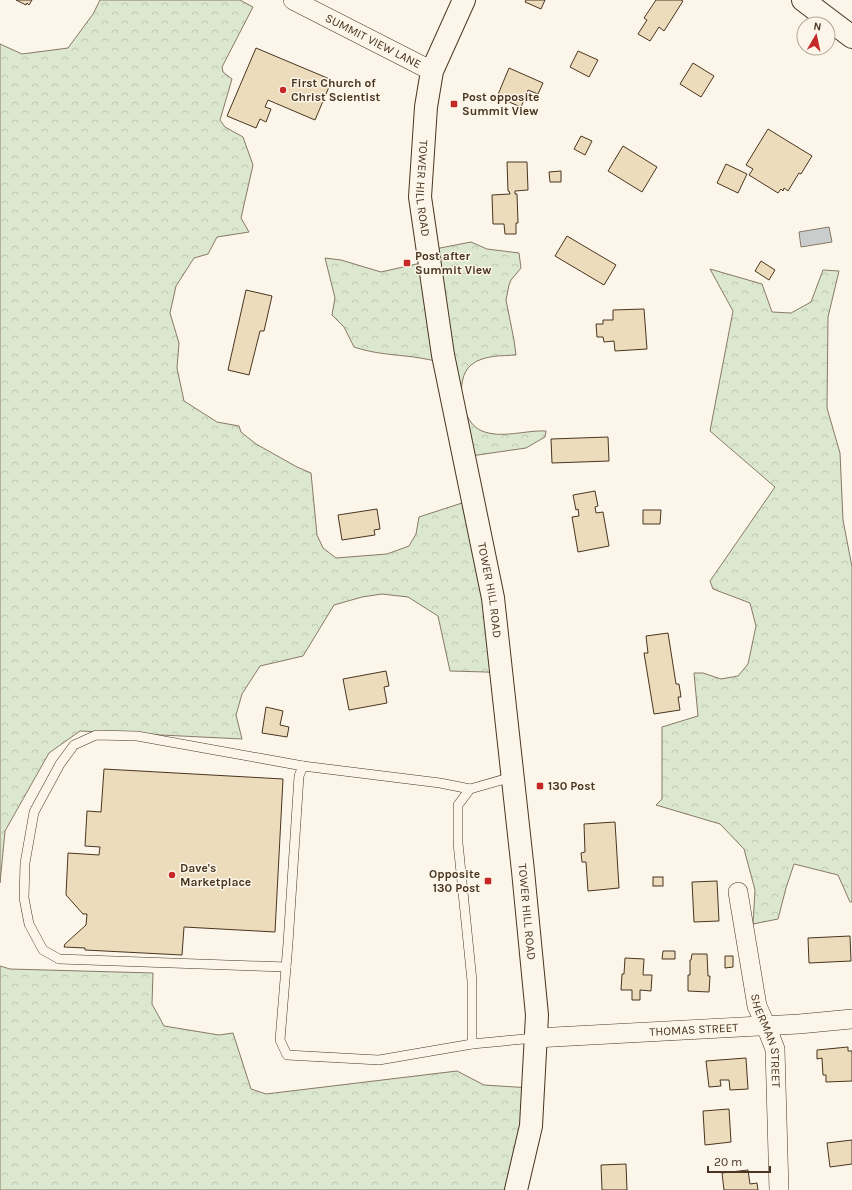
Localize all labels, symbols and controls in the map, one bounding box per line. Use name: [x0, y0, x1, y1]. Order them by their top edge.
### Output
street label: SUMMIT VIEW LANE: [323, 11, 423, 71]
north arrow: [796, 16, 836, 56]
text: N: [813, 20, 822, 34]
place label: First Church of Christ Scientist: [291, 76, 381, 104]
marker: First Church of Christ Scientist: [278, 85, 288, 95]
place label: Post opposite Summit View: [462, 90, 539, 118]
marker: Post opposite Summit View: [449, 99, 459, 109]
street label: TOWER HILL ROAD: [413, 140, 433, 238]
place label: Post after Summit View: [415, 249, 491, 277]
marker: Post after Summit View: [402, 258, 412, 268]
street label: TOWER HILL ROAD: [475, 541, 504, 639]
place label: 130 Post: [548, 779, 595, 793]
marker: 130 Post: [535, 781, 545, 791]
place label: Dave's Marketplace: [180, 861, 251, 889]
street label: TOWER HILL ROAD: [515, 863, 539, 961]
place label: Opposite 130 Post: [429, 867, 480, 895]
marker: Dave's Marketplace: [167, 870, 177, 880]
marker: Opposite 130 Post: [483, 876, 493, 886]
street label: SHERMAN STREET: [748, 993, 783, 1088]
street label: THOMAS STREET: [649, 1020, 739, 1039]
scale bar: [708, 1148, 770, 1174]
text: 20 m: [714, 1155, 742, 1169]

